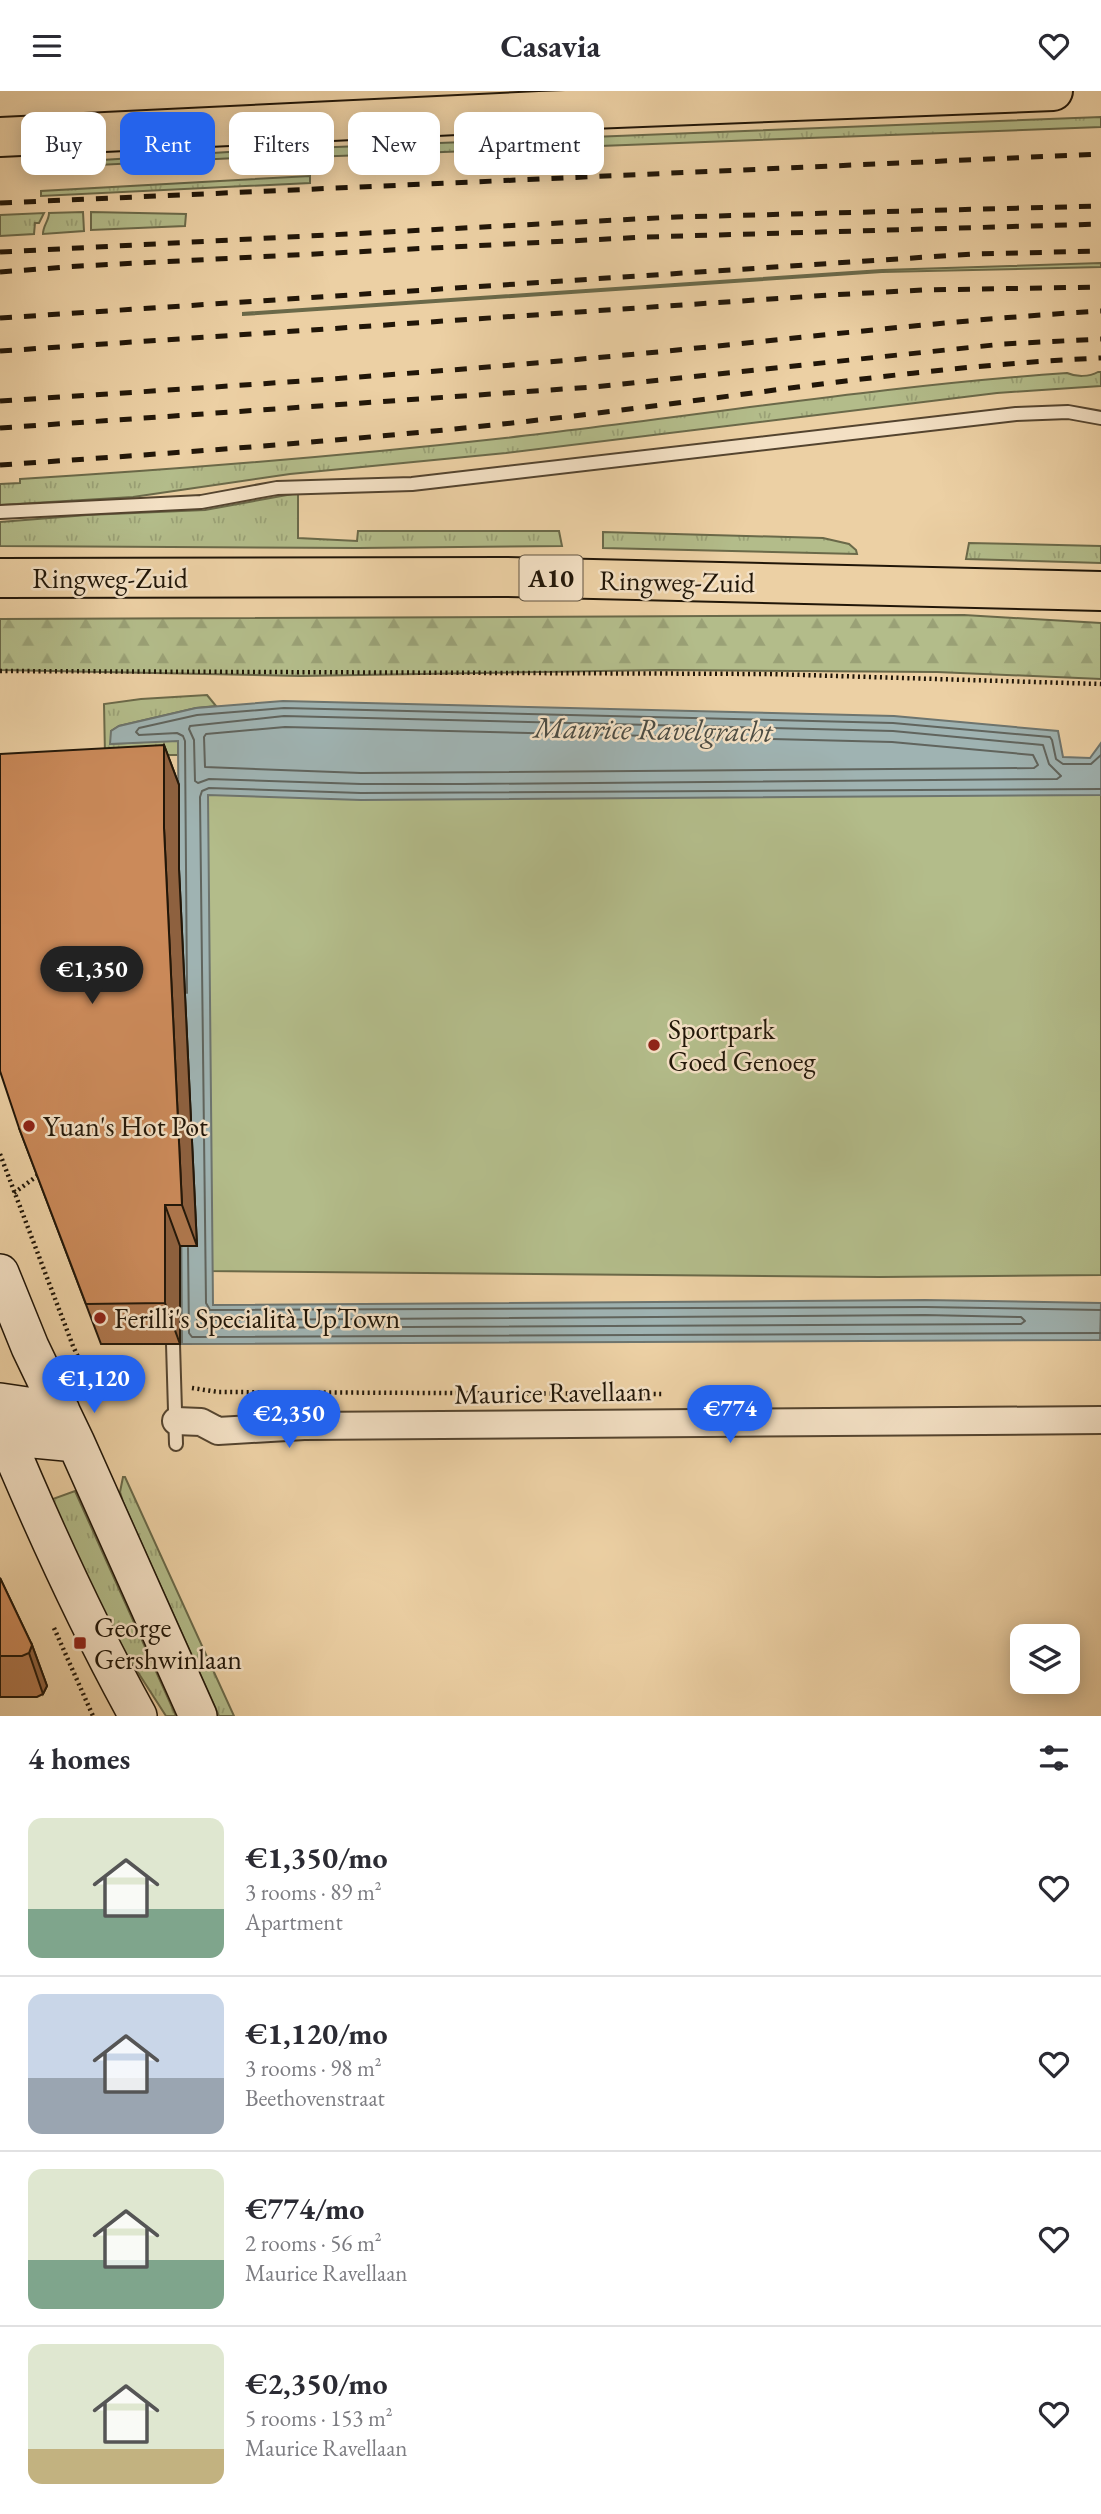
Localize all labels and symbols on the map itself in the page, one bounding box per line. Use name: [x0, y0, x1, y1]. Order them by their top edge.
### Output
road number: A10: [520, 555, 582, 600]
street label: Ringweg-Zuid: [32, 560, 189, 596]
street label: Ringweg-Zuid: [599, 562, 756, 600]
water label: Maurice Ravelgracht: [531, 707, 774, 751]
pin: €1,350: [35, 947, 149, 1006]
place label: Sportpark Goed Genoeg: [668, 1011, 817, 1079]
marker: Sportpark Goed Genoeg: [646, 1037, 662, 1053]
place label: Yuan's Hot Pot: [43, 1108, 208, 1144]
marker: Yuan's Hot Pot: [21, 1118, 37, 1134]
place label: Ferilli's Specialità UpTown: [114, 1300, 401, 1336]
marker: Ferilli's Specialità UpTown: [92, 1310, 108, 1326]
pin: €1,120: [37, 1355, 151, 1415]
street label: Maurice Ravellaan: [454, 1372, 652, 1412]
pin: €774: [689, 1385, 771, 1445]
pin: €2,350: [232, 1391, 346, 1450]
place label: George Gershwinlaan: [94, 1609, 242, 1677]
marker: George Gershwinlaan: [72, 1635, 88, 1651]

